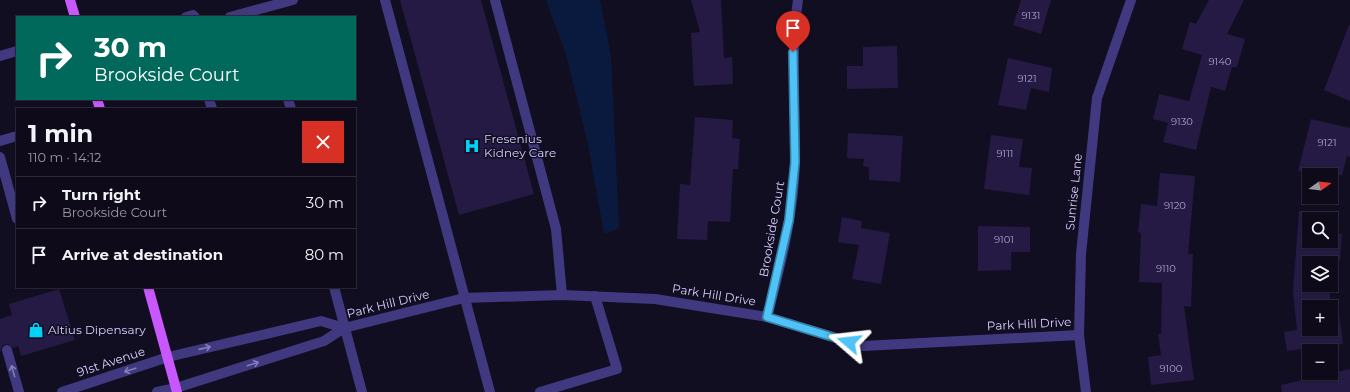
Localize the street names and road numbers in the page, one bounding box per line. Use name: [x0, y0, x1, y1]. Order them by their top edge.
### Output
street label: Sunrise Lane: [1062, 153, 1085, 231]
street label: Brookside Court: [756, 180, 787, 278]
street label: Park Hill Drive: [671, 280, 757, 309]
street label: Park Hill Drive: [345, 286, 431, 321]
street label: Park Hill Drive: [986, 314, 1072, 333]
street label: 91st Avenue: [75, 343, 147, 380]

